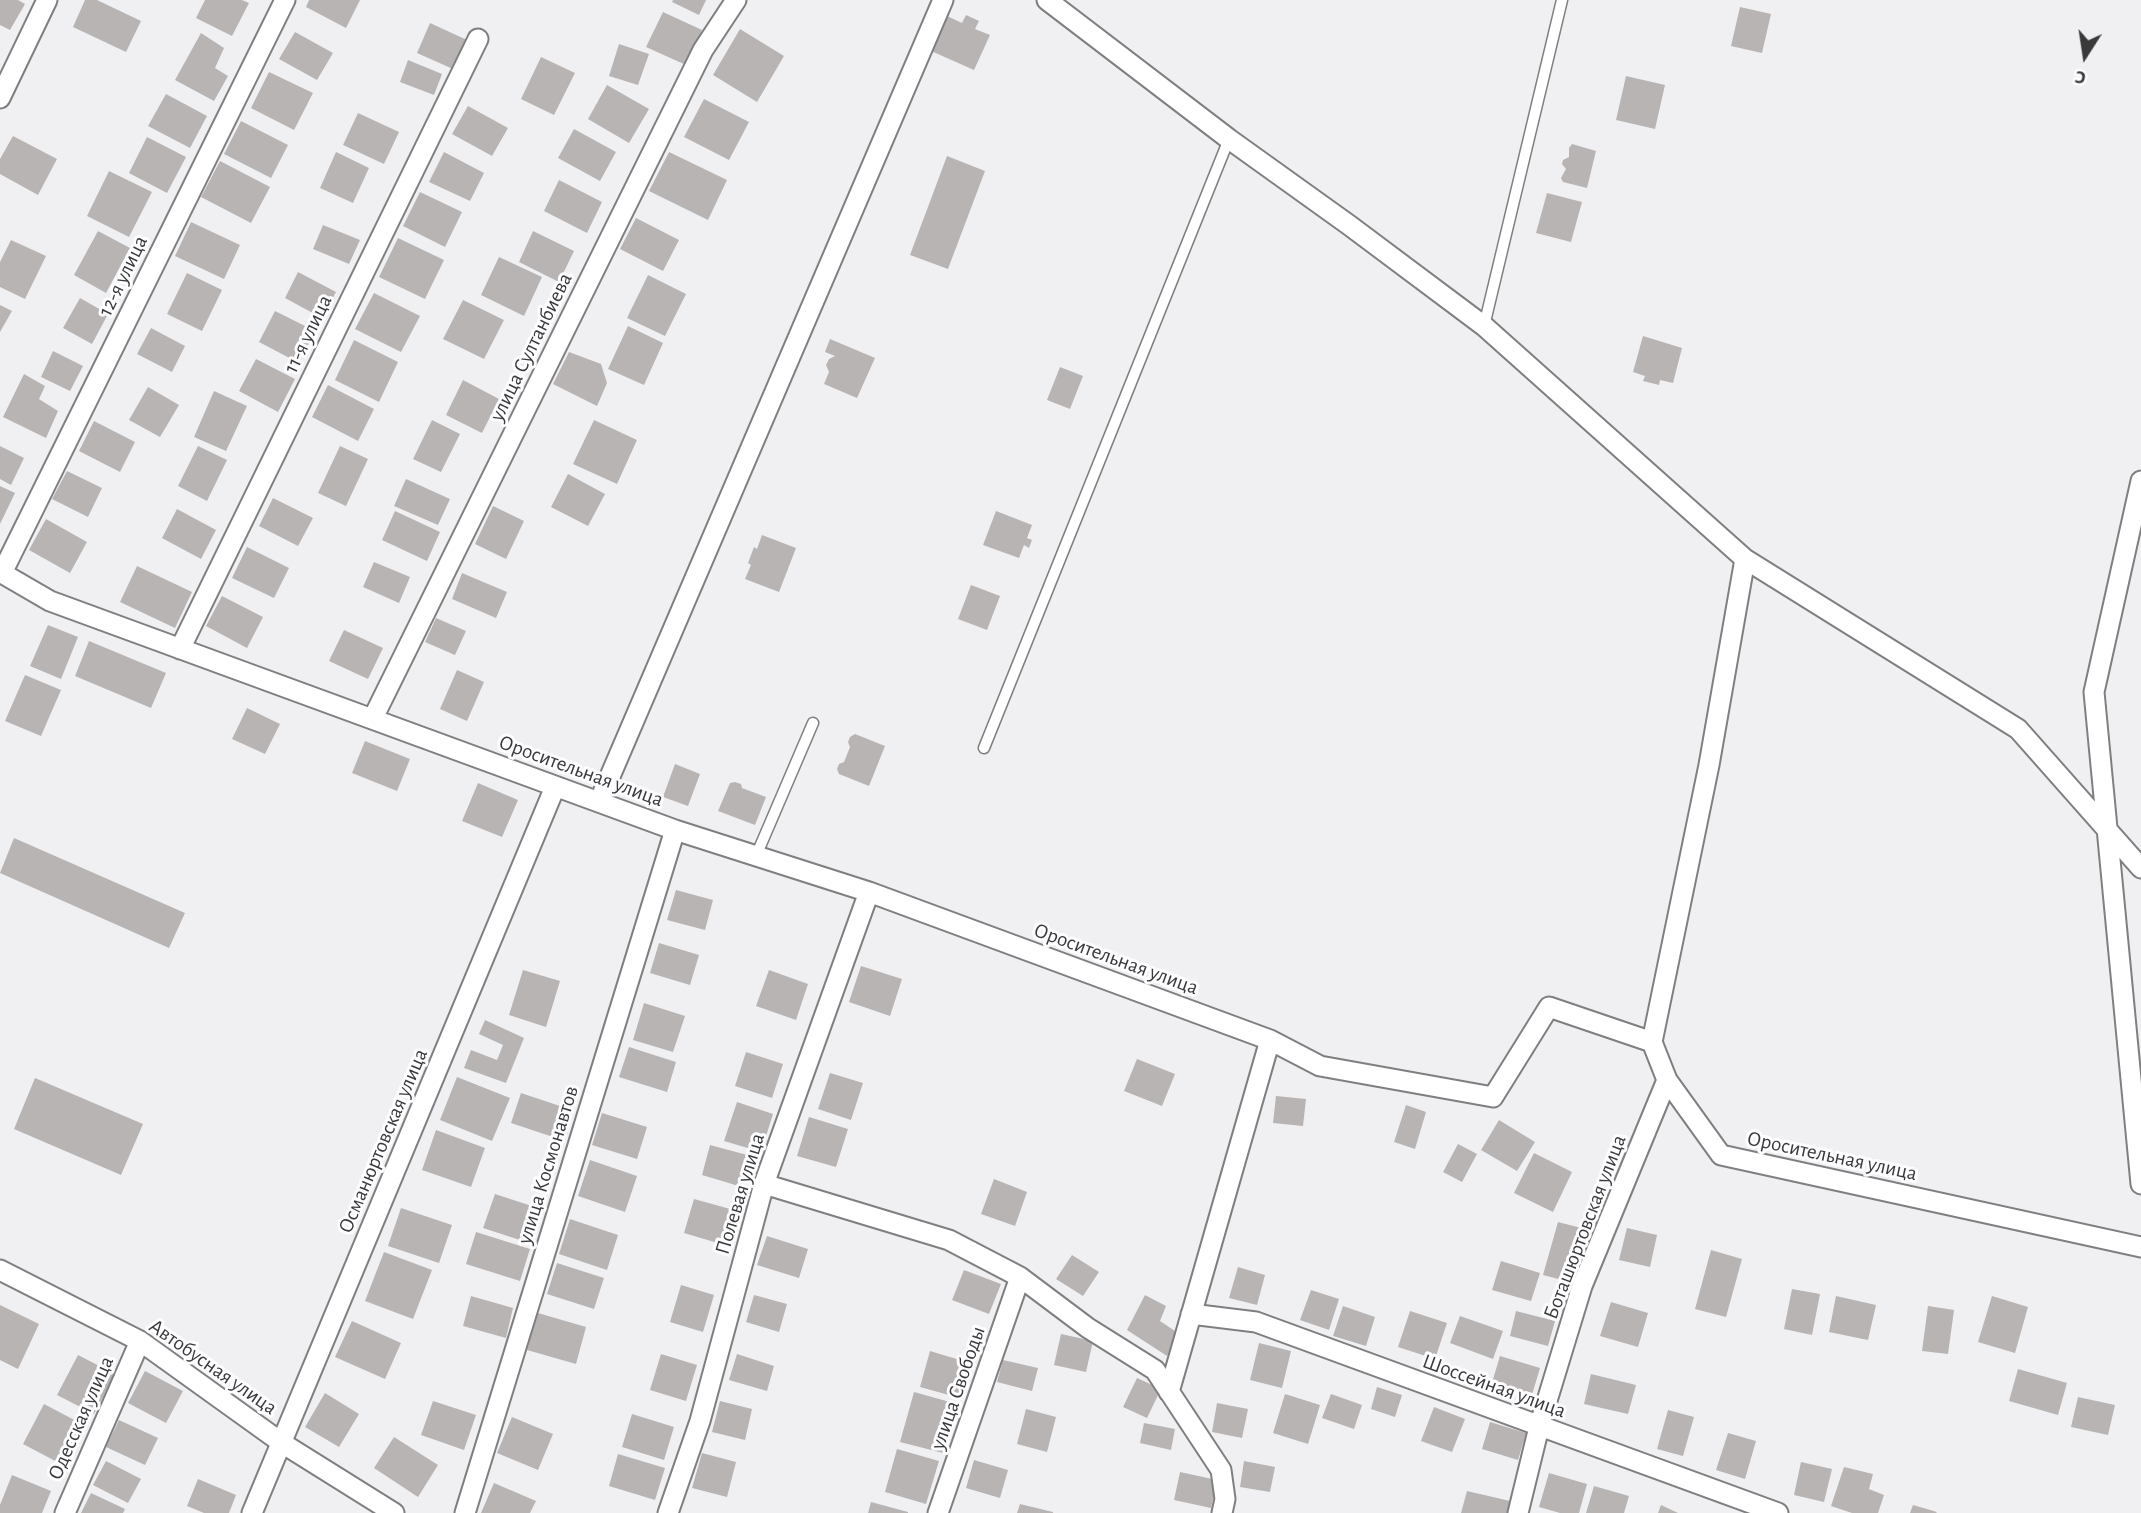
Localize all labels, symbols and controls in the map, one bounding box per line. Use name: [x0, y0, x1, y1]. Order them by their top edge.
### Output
north arrow: [2050, 21, 2120, 91]
text: С: [2073, 67, 2088, 87]
street label: 12-я улица: [93, 232, 153, 320]
street label: улица Султанбиева: [484, 269, 578, 425]
street label: 11-я улица: [278, 291, 338, 377]
street label: Оросительная улица: [495, 730, 667, 812]
street label: Оросительная улица: [1030, 918, 1202, 1000]
street label: Османюртовская улица: [333, 1045, 433, 1237]
street label: улица Космонавтов: [512, 1083, 584, 1247]
street label: Оросительная улица: [1745, 1126, 1919, 1186]
street label: Полевая улица: [710, 1130, 770, 1258]
street label: Боташюртовская улица: [1538, 1131, 1632, 1323]
street label: Автобусная улица: [144, 1314, 282, 1420]
street label: улица Свободы: [925, 1323, 991, 1453]
street label: Шоссейная улица: [1419, 1348, 1569, 1424]
street label: Одесская улица: [43, 1352, 119, 1484]

